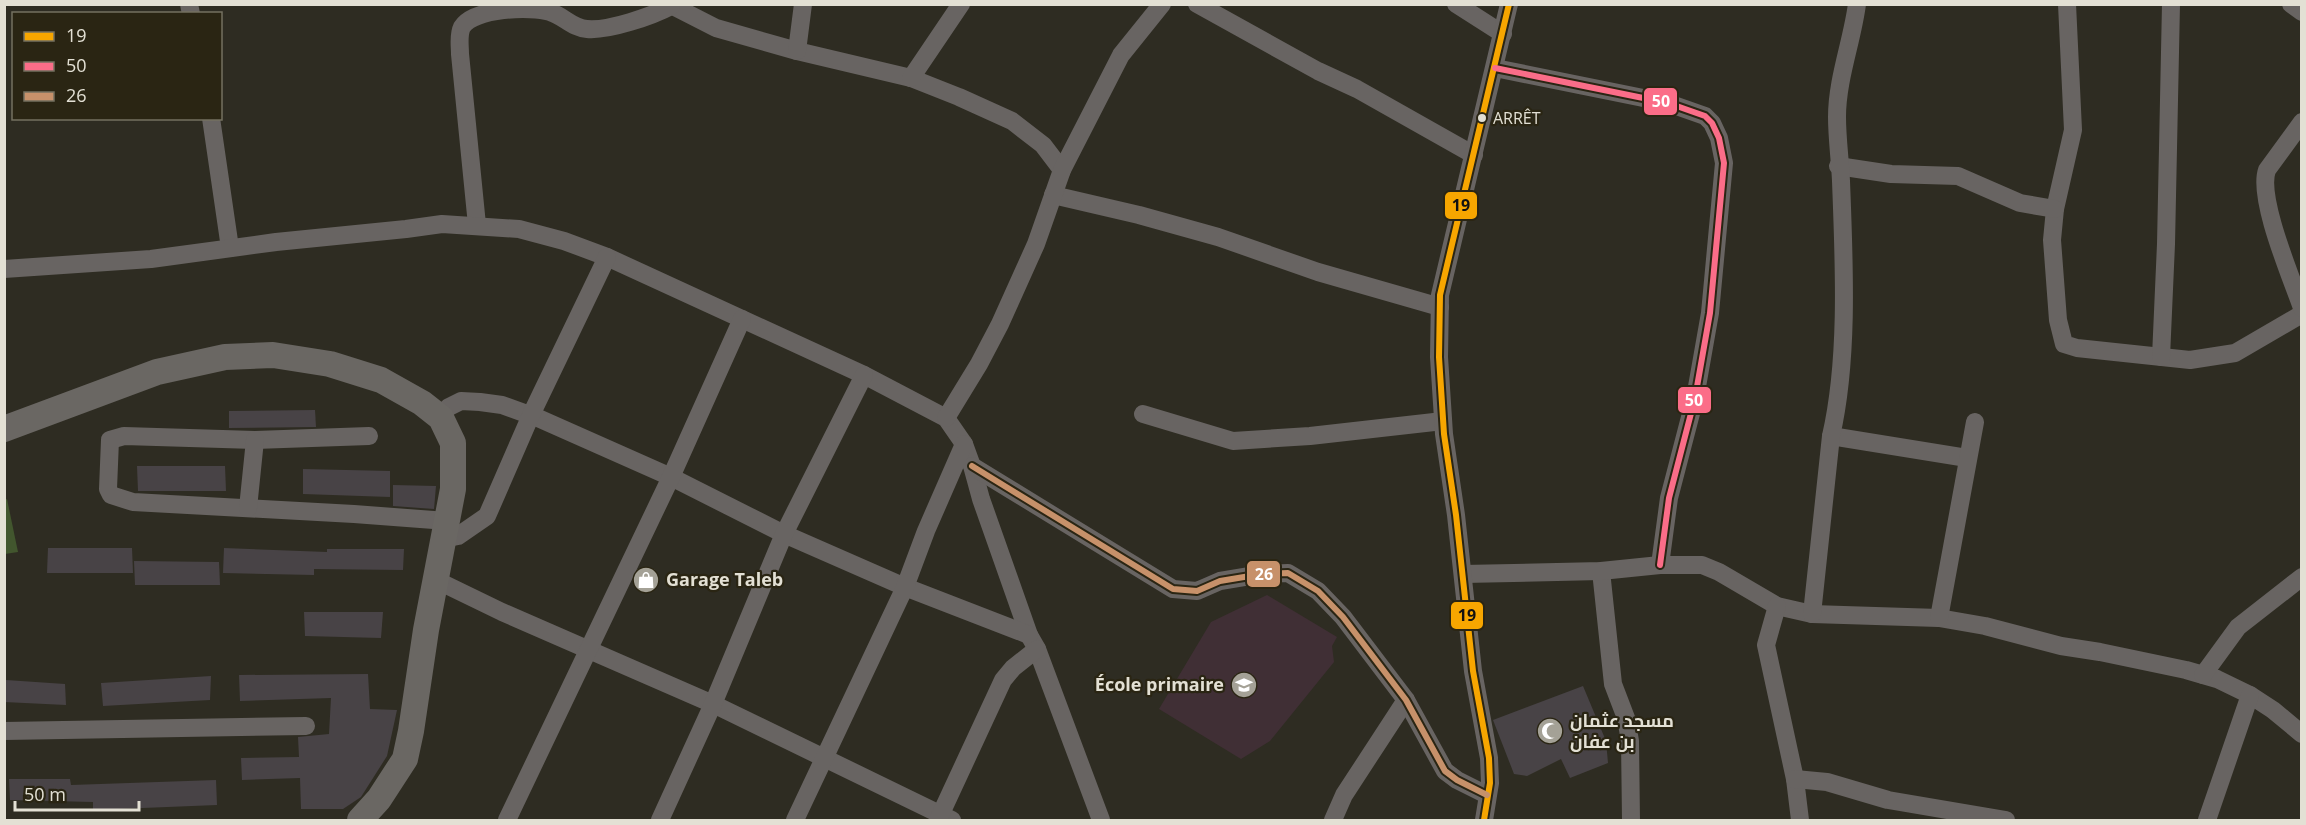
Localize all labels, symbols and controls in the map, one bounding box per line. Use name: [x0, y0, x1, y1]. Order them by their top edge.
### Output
legend: [12, 12, 222, 120]
text: 19: [66, 23, 87, 47]
text: 50: [66, 53, 87, 77]
text: 26: [66, 83, 87, 107]
line badge: 50: [1643, 87, 1678, 116]
text: 50: [1652, 90, 1670, 112]
place label: ARRÊT: [1493, 107, 1541, 129]
marker: ARRÊT: [1476, 112, 1488, 124]
line badge: 19: [1444, 191, 1478, 220]
text: 19: [1452, 194, 1470, 216]
line badge: 50: [1677, 386, 1712, 414]
text: 50: [1685, 389, 1703, 411]
line badge: 26: [1246, 560, 1281, 588]
text: 26: [1255, 563, 1273, 585]
shop icon: Garage Taleb: [631, 565, 661, 595]
place label: Garage Taleb: [666, 567, 783, 591]
line badge: 19: [1450, 601, 1484, 630]
text: 19: [1458, 604, 1476, 626]
school or university icon: École primaire: [1229, 670, 1259, 700]
place label: École primaire: [1095, 672, 1224, 696]
place label: مسجد عثمان بن عفان: [1570, 708, 1674, 753]
mosque icon: مسجد عثمان بن عفان: [1535, 716, 1565, 746]
scale bar: [15, 774, 140, 812]
text: 50 m: [24, 782, 66, 806]

